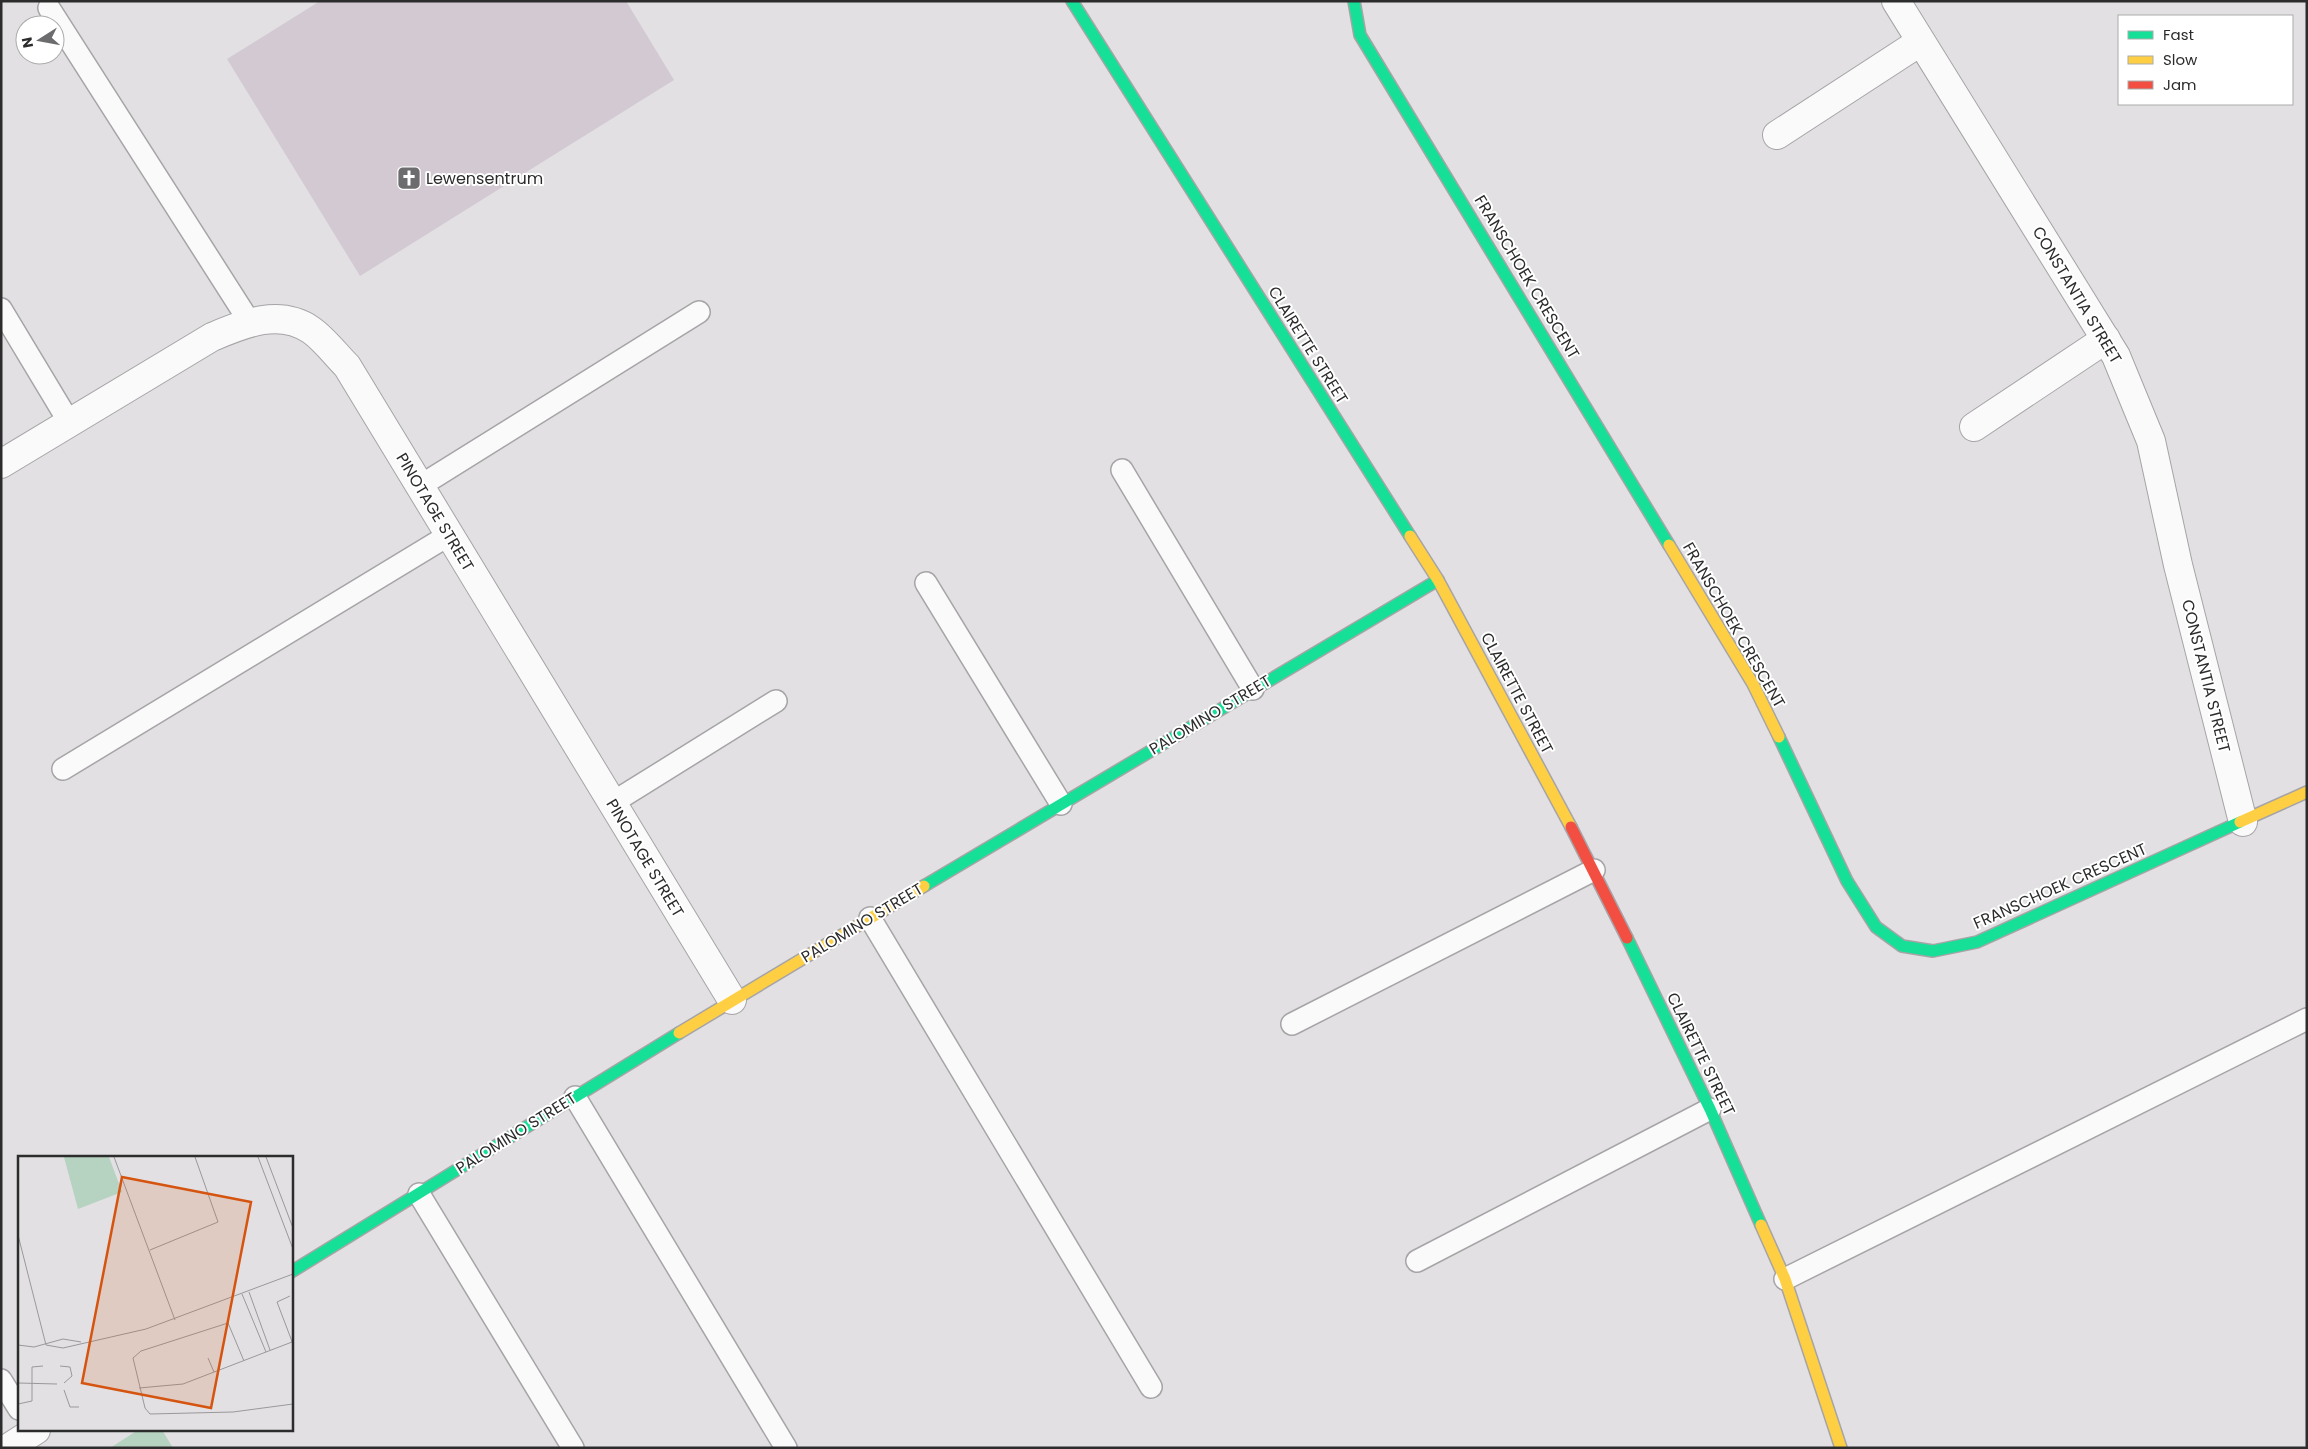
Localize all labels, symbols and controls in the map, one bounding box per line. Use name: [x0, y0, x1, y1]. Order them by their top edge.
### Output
north arrow: [15, 15, 65, 65]
legend: [2118, 15, 2293, 105]
text: Fast: [2163, 24, 2194, 45]
text: N: [16, 35, 38, 50]
text: Slow: [2163, 49, 2198, 70]
text: Jam: [2163, 74, 2197, 95]
church icon: Lewensentrum: [396, 165, 422, 191]
place label: Lewensentrum: [426, 167, 543, 190]
street label: FRANSCHOEK CRESCENT: [1469, 191, 1585, 364]
street label: CONSTANTIA STREET: [2027, 222, 2127, 368]
street label: CLAIRETTE STREET: [1263, 282, 1354, 408]
street label: PINOTAGE STREET: [391, 449, 480, 576]
street label: FRANSCHOEK CRESCENT: [1677, 538, 1791, 712]
street label: CONSTANTIA STREET: [2176, 597, 2236, 755]
street label: CLAIRETTE STREET: [1475, 628, 1559, 758]
street label: PALOMINO STREET: [1145, 669, 1275, 760]
street label: PINOTAGE STREET: [601, 795, 690, 922]
street label: FRANSCHOEK CRESCENT: [1970, 837, 2151, 935]
street label: PALOMINO STREET: [797, 877, 927, 968]
street label: CLAIRETTE STREET: [1661, 988, 1741, 1120]
street label: PALOMINO STREET: [451, 1086, 581, 1179]
inset map: [18, 1156, 292, 1432]

